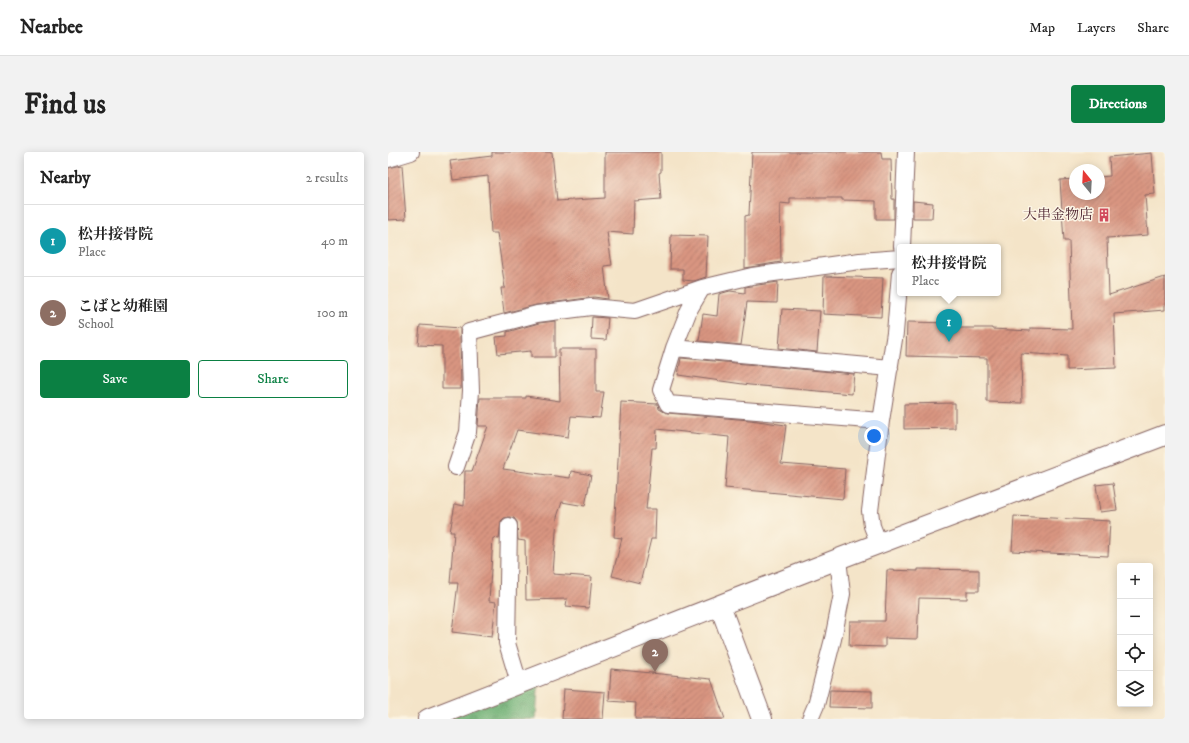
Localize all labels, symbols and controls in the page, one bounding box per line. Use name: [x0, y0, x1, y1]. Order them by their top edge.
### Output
text: Nearbee: [20, 16, 83, 39]
text: Map: [1029, 19, 1055, 37]
text: Layers: [1077, 19, 1115, 37]
text: Share: [1137, 19, 1169, 37]
button: Directions: [1071, 85, 1165, 123]
text: Find us: [24, 87, 106, 122]
north arrow: [1069, 164, 1105, 200]
text: Nearby: [40, 167, 90, 189]
text: 2 results: [306, 170, 348, 186]
place label: 大串金物店: [1023, 206, 1093, 224]
building icon: 大串金物店: [1096, 207, 1112, 223]
text: 松井接骨院: [78, 225, 153, 244]
text: 1: [51, 233, 55, 249]
text: 40 m: [321, 233, 348, 249]
text: Place: [78, 244, 106, 260]
popup: [897, 244, 1001, 296]
text: 松井接骨院: [911, 254, 987, 273]
text: Place: [911, 273, 939, 289]
text: こばと幼稚園: [78, 297, 168, 316]
text: 2: [50, 305, 56, 321]
text: 100 m: [317, 305, 348, 321]
pin: 1: [936, 309, 962, 342]
text: School: [78, 316, 114, 332]
button: Save: [40, 360, 190, 398]
button: Share: [198, 360, 348, 398]
your location: [864, 426, 884, 446]
map controls: [1117, 563, 1153, 707]
button: +: [1117, 563, 1153, 599]
button: −: [1117, 599, 1153, 635]
button: locate: [1117, 635, 1153, 671]
pin: 2: [642, 639, 668, 672]
button: layers: [1117, 671, 1153, 707]

